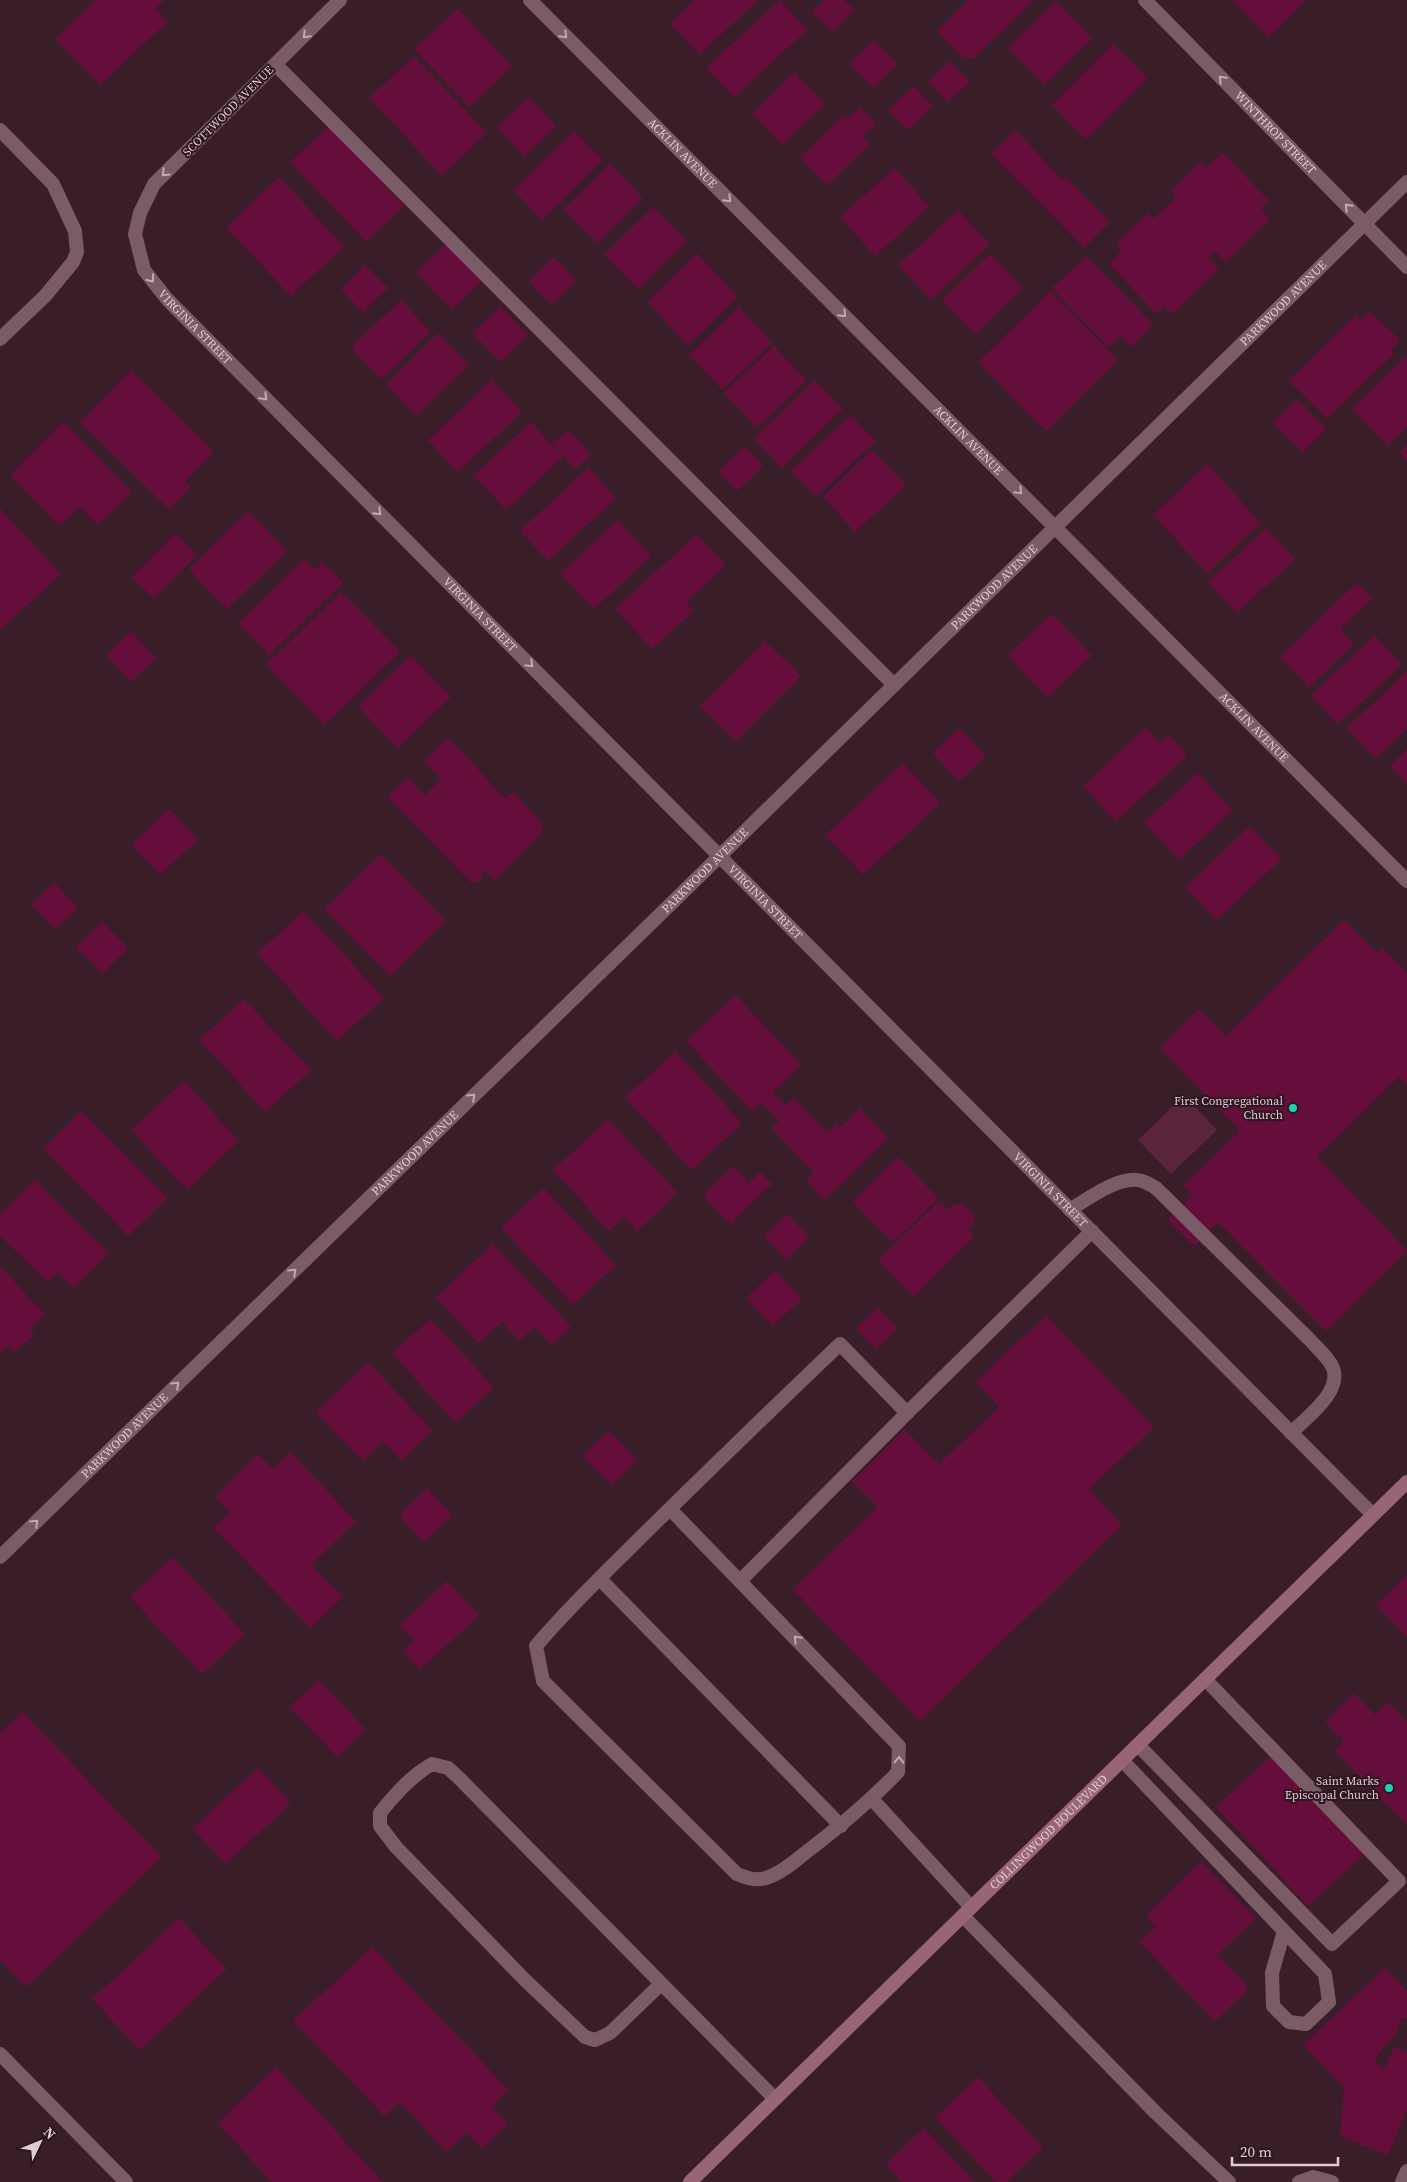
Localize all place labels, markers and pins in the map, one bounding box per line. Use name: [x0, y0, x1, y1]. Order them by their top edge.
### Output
place label: First Congregational Church: [1174, 1093, 1283, 1123]
marker: First Congregational Church: [1287, 1102, 1299, 1114]
place label: Saint Marks Episcopal Church: [1285, 1773, 1379, 1803]
marker: Saint Marks Episcopal Church: [1383, 1782, 1395, 1794]

